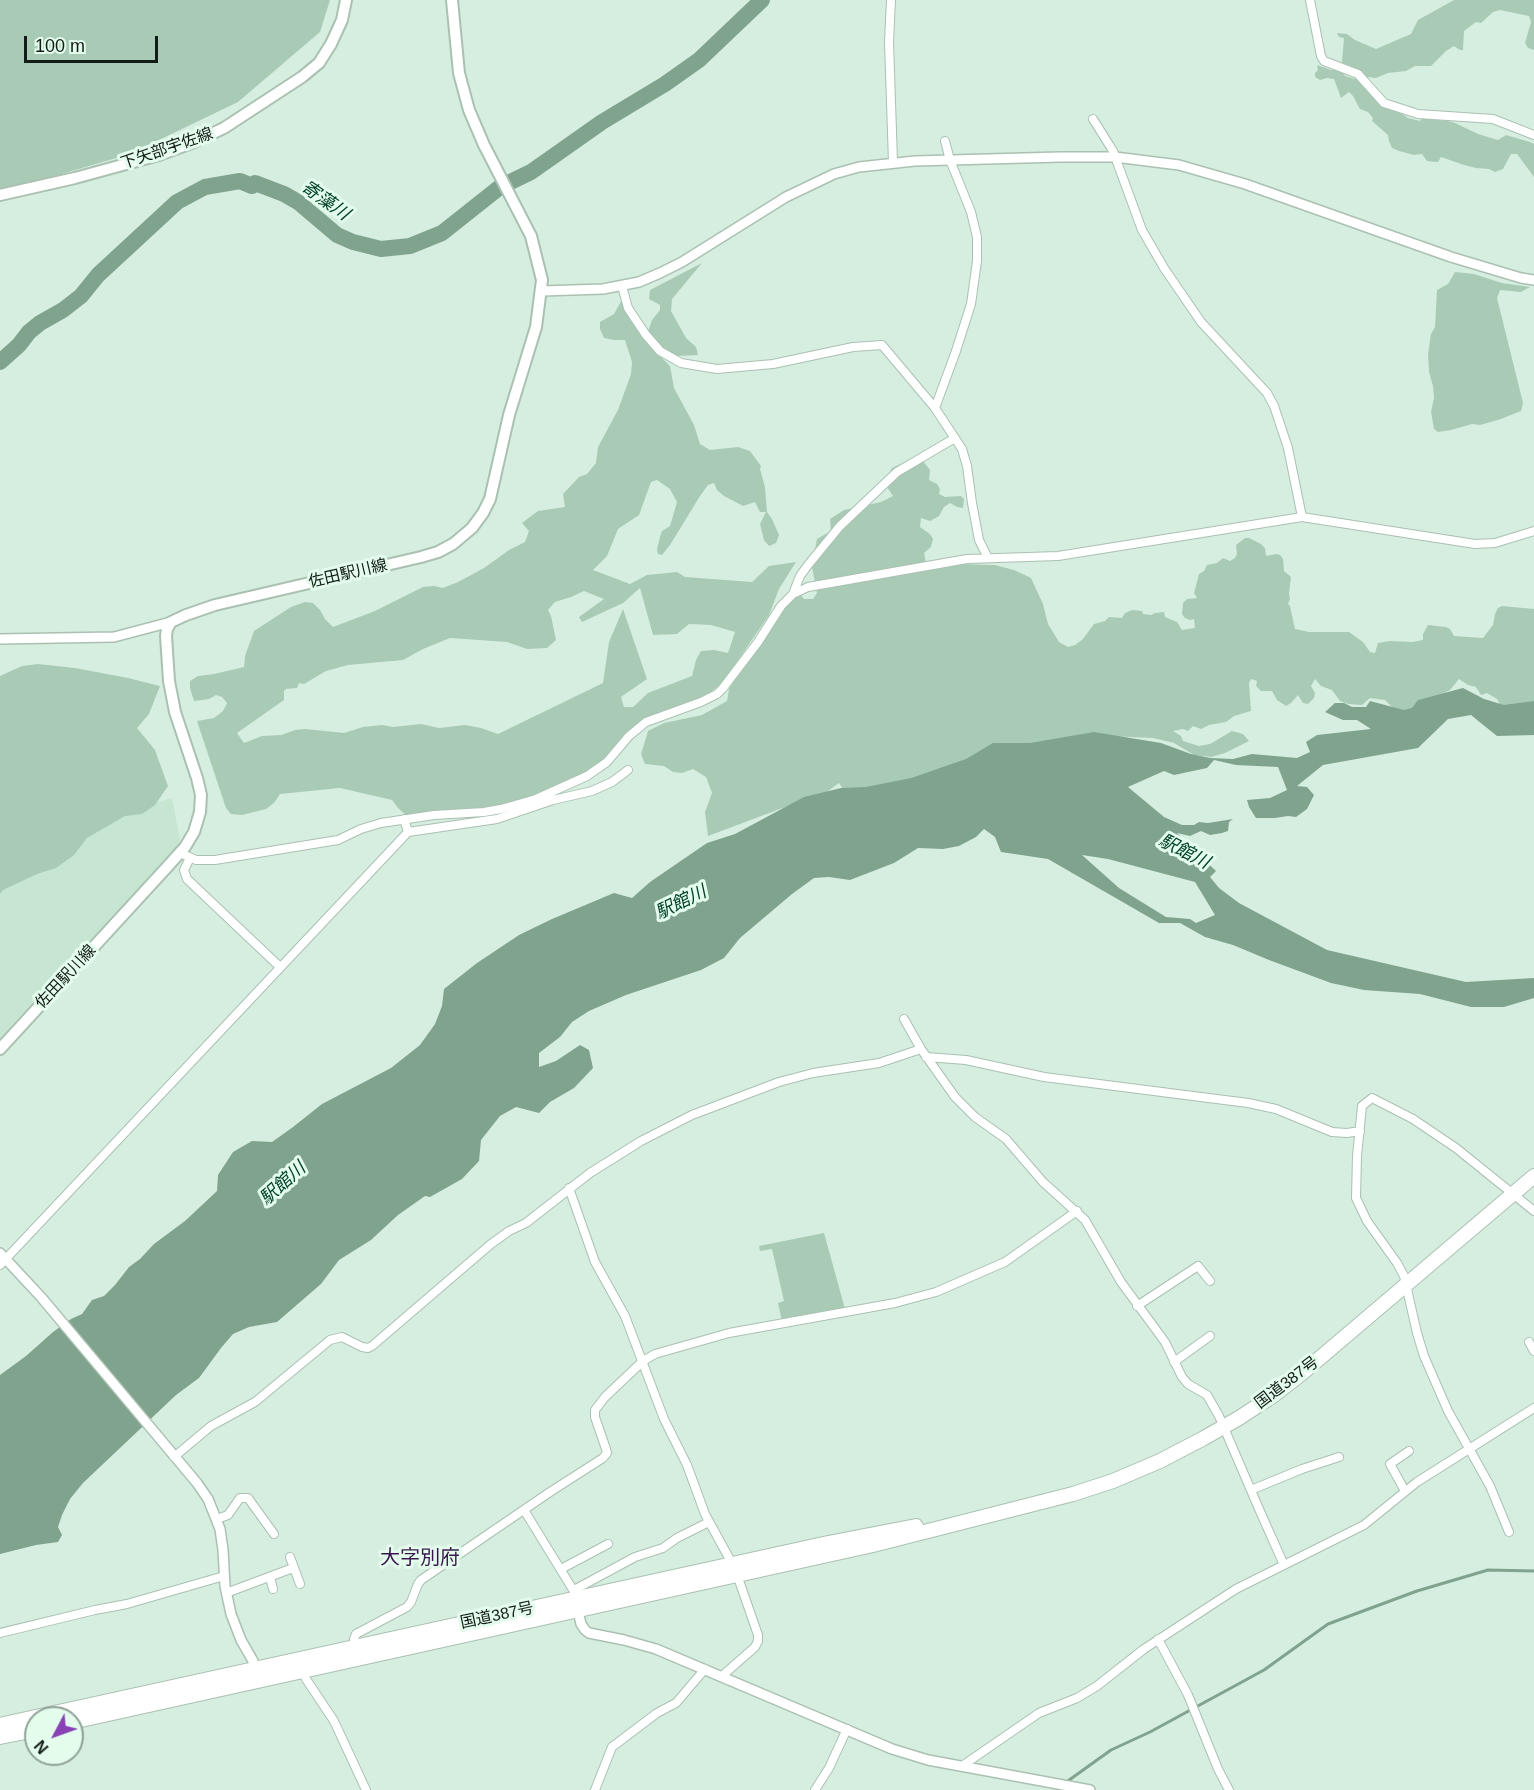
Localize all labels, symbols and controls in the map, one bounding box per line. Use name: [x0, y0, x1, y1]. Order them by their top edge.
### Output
scale bar: [27, 24, 160, 62]
text: 100 m: [35, 36, 85, 56]
street label: 下矢部宇佐線: [118, 124, 216, 174]
water label: 寄藻川: [297, 177, 353, 225]
street label: 佐田駅川線: [307, 556, 389, 592]
water label: 駅館川: [1155, 830, 1213, 874]
water label: 駅館川: [652, 881, 710, 925]
street label: 佐田駅川線: [32, 941, 100, 1013]
water label: 駅館川: [256, 1158, 310, 1210]
street label: 国道387号: [1251, 1353, 1323, 1413]
district label: 大字別府: [380, 1546, 460, 1570]
street label: 国道387号: [458, 1599, 536, 1633]
north arrow: [24, 1706, 84, 1766]
text: N: [31, 1737, 52, 1757]

